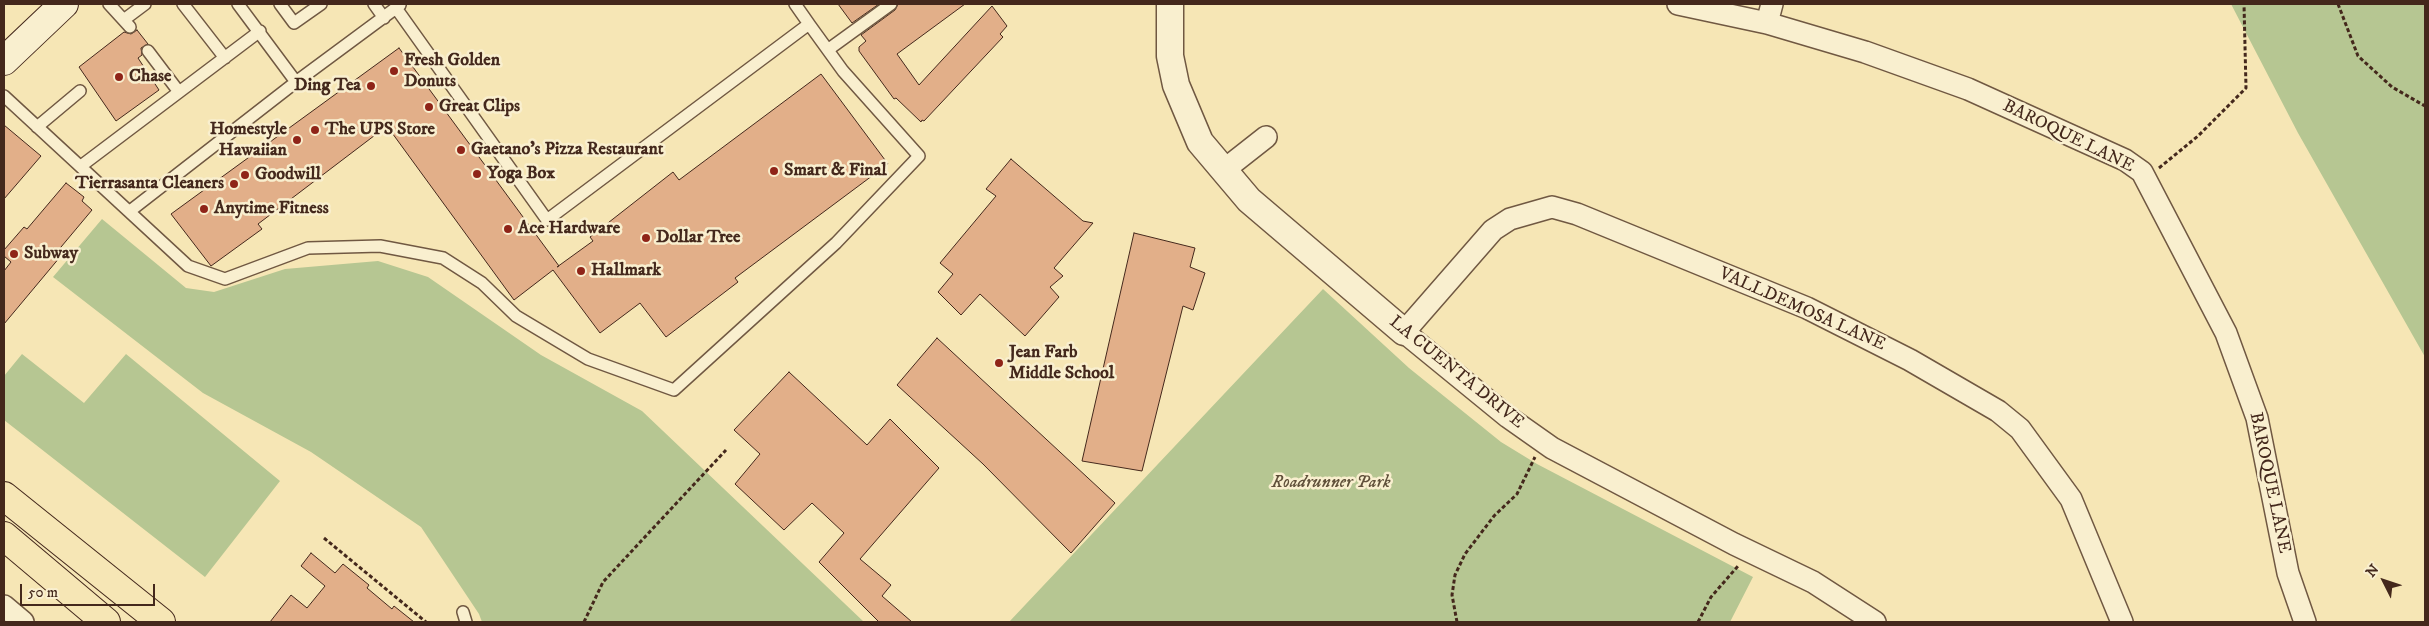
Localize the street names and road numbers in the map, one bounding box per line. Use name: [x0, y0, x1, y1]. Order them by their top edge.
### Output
street label: BAROQUE LANE: [1999, 96, 2137, 178]
street label: VALLDEMOSA LANE: [1715, 264, 1889, 356]
street label: LA CUENTA DRIVE: [1384, 312, 1528, 434]
street label: BAROQUE LANE: [2244, 411, 2294, 555]

